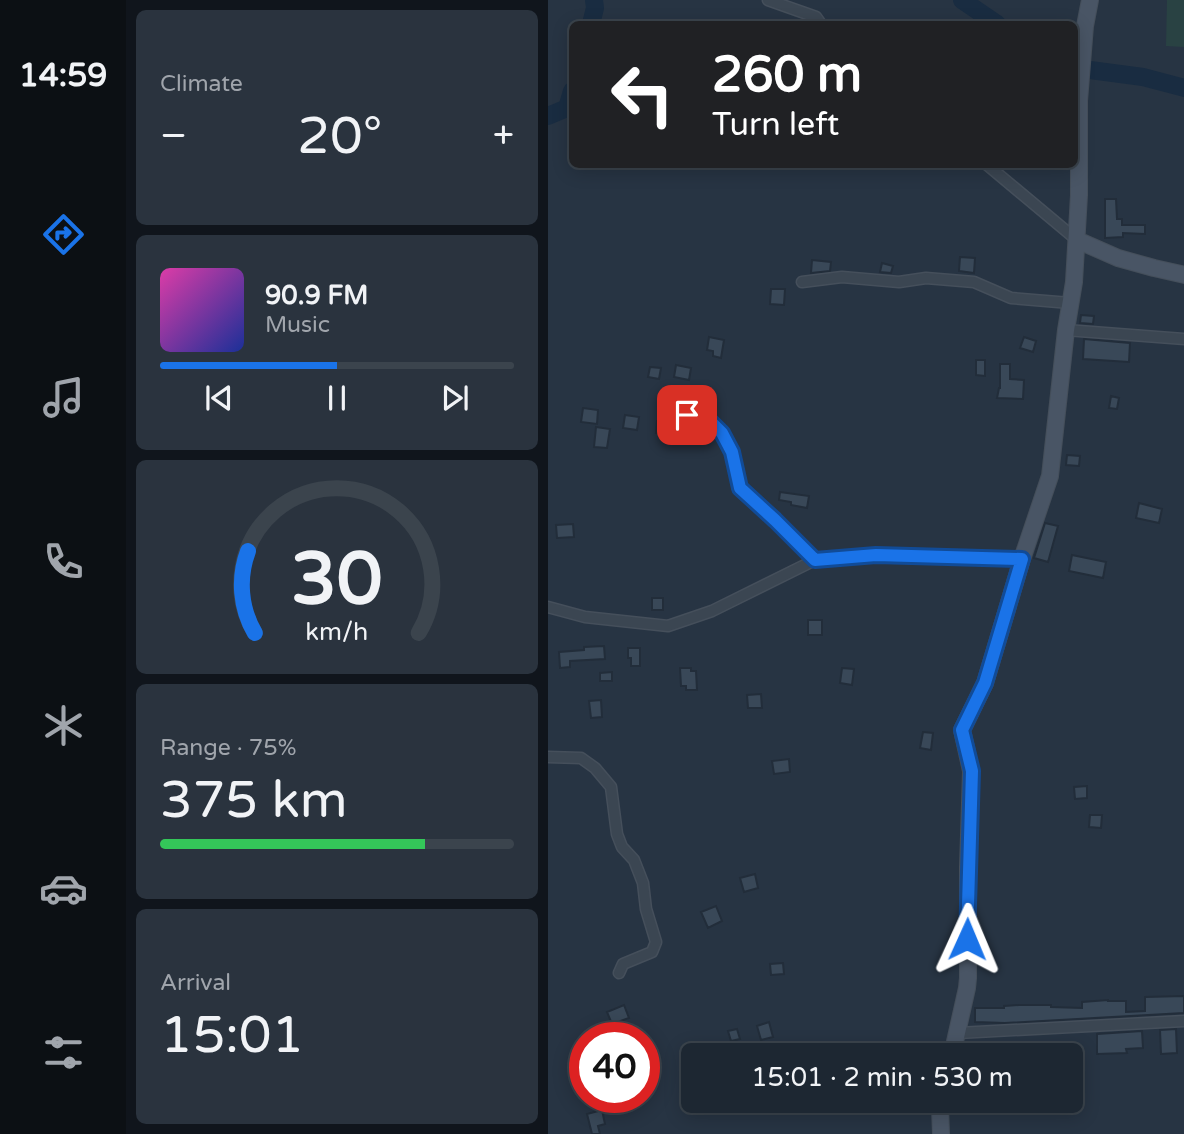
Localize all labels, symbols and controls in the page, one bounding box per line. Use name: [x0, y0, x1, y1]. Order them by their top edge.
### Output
text: 260 m: [712, 46, 862, 105]
icon: left: [597, 49, 688, 140]
text: 14:59: [19, 57, 107, 95]
text: Climate: [160, 70, 243, 98]
text: 20°: [297, 105, 382, 168]
text: Turn left: [712, 106, 839, 144]
text: −: [160, 113, 187, 159]
text: +: [493, 113, 514, 159]
icon: directions: [39, 210, 88, 259]
text: 90.9 FM: [265, 280, 368, 311]
text: Music: [265, 311, 330, 339]
icon: music: [39, 373, 88, 422]
icon: previous: [200, 379, 238, 417]
icon: pause: [318, 379, 356, 417]
icon: next: [436, 379, 474, 417]
pin: [657, 385, 717, 445]
icon: arrive: [668, 396, 706, 434]
text: 30: [291, 536, 383, 624]
icon: phone: [39, 537, 88, 586]
text: km/h: [306, 617, 368, 647]
icon: climate: [39, 701, 88, 750]
text: Range · 75%: [160, 734, 296, 762]
text: 375 km: [160, 769, 348, 832]
icon: car: [39, 864, 88, 913]
position arrow: [930, 902, 1004, 976]
text: Arrival: [160, 969, 231, 997]
text: 15:01: [160, 1004, 304, 1067]
speed limit sign: 40: [569, 1022, 660, 1113]
icon: filters: [39, 1028, 88, 1077]
text: 15:01 · 2 min · 530 m: [751, 1062, 1013, 1093]

